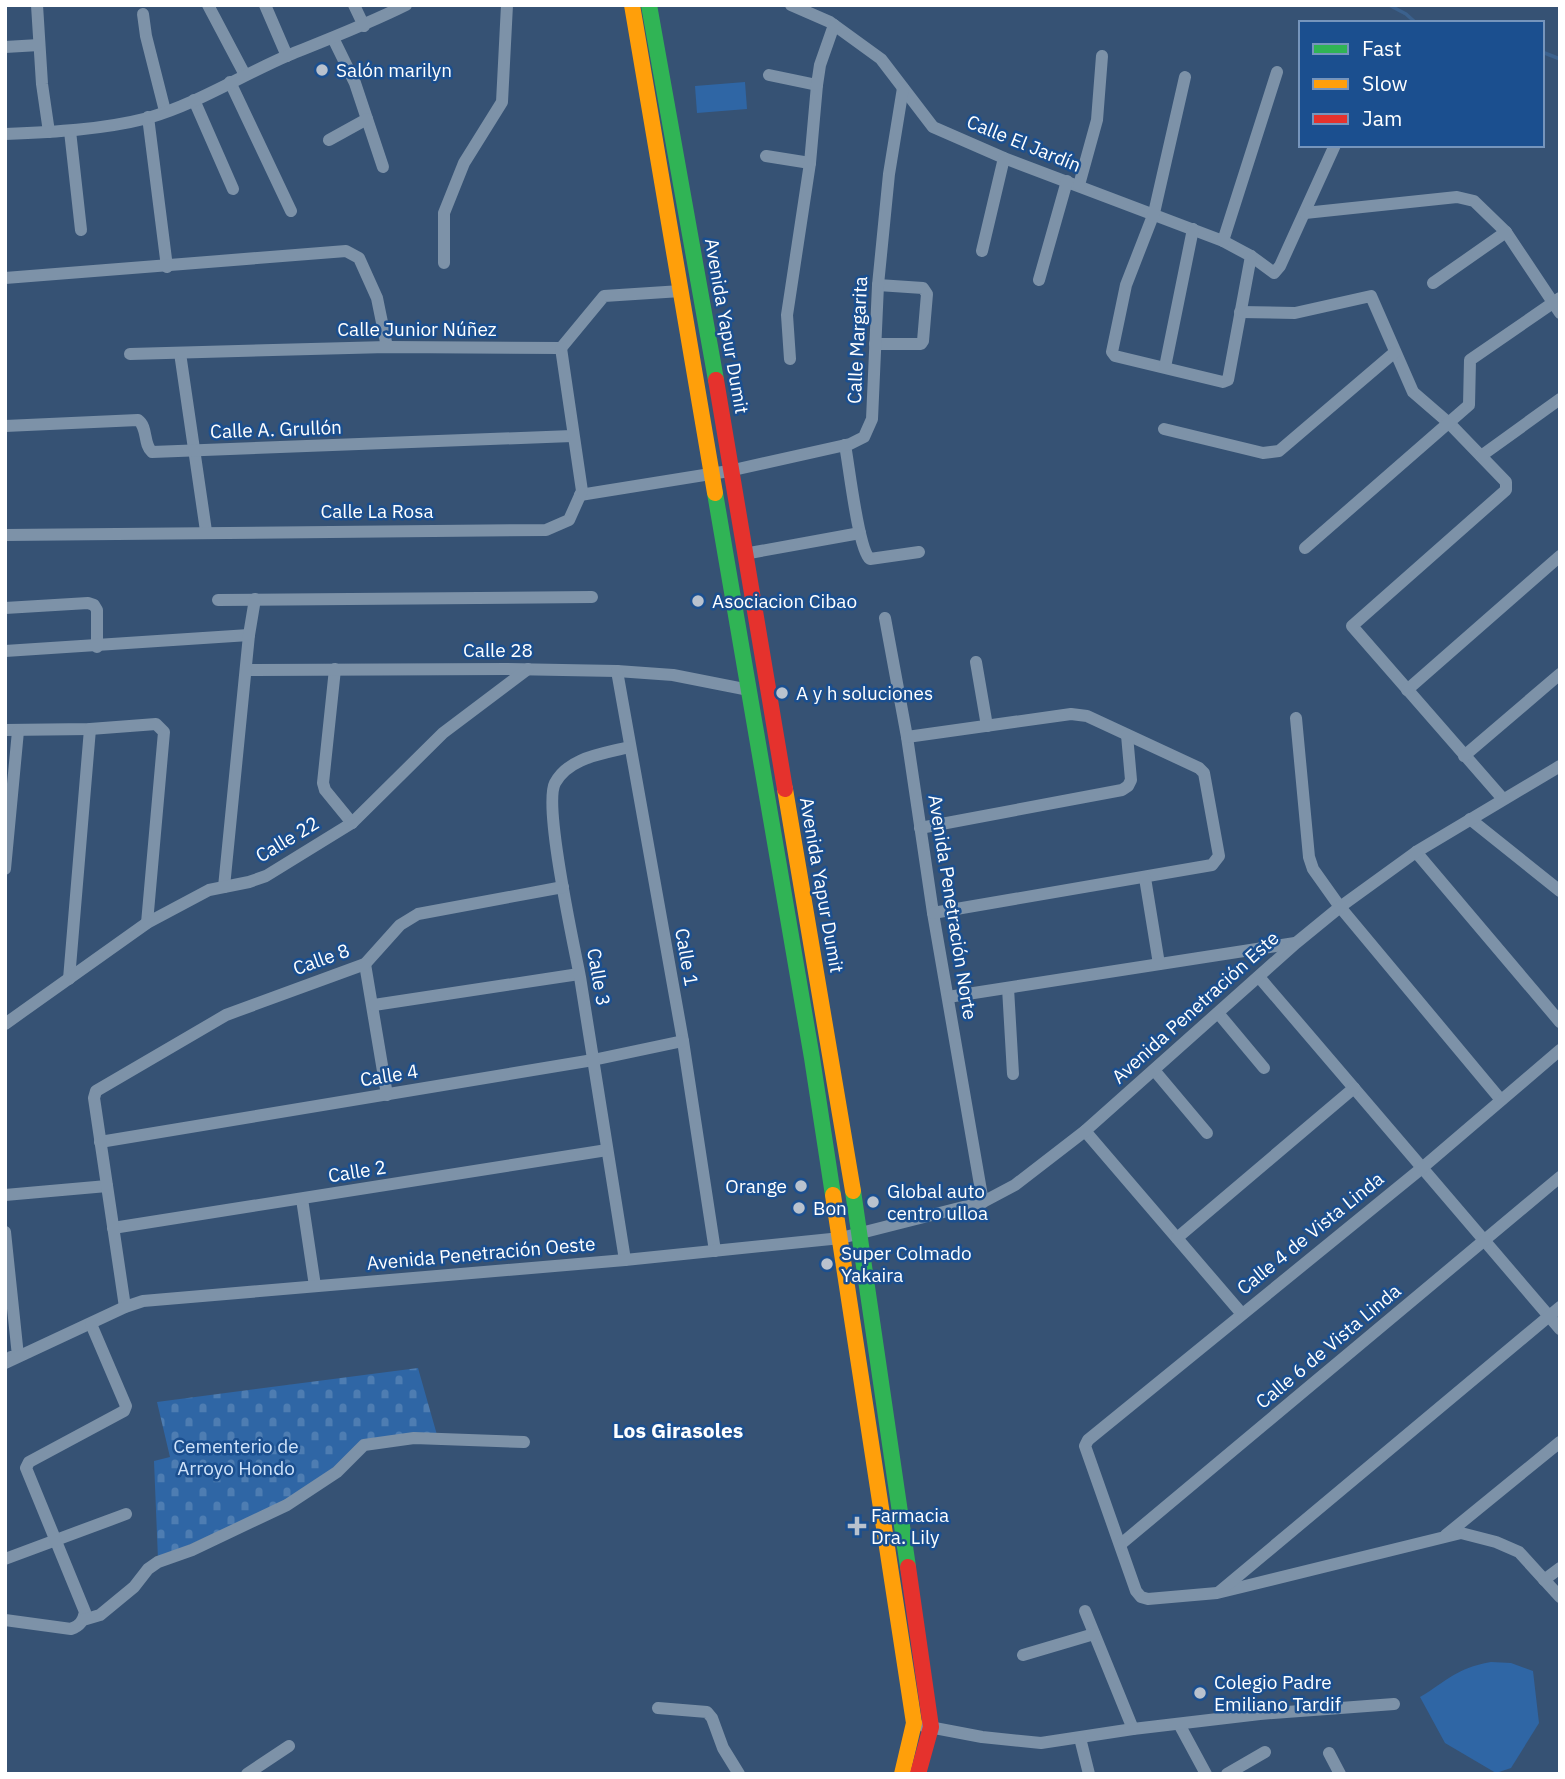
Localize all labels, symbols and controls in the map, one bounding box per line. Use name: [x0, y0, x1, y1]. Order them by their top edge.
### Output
legend: [1299, 21, 1544, 147]
text: Fast: [1362, 34, 1402, 62]
place label: Salón marilyn: [336, 58, 452, 82]
marker: Salón marilyn: [314, 62, 330, 78]
text: Slow: [1362, 69, 1408, 97]
text: Jam: [1362, 104, 1402, 132]
street label: Calle El Jardín: [963, 109, 1085, 177]
street label: Avenida Yapur Dumit: [700, 236, 754, 416]
street label: Calle Margarita: [842, 276, 872, 404]
street label: Calle Junior Núñez: [337, 317, 497, 341]
street label: Calle A. Grullón: [210, 415, 342, 443]
street label: Calle La Rosa: [320, 499, 434, 523]
place label: Asociacion Cibao: [712, 589, 857, 613]
marker: Asociacion Cibao: [690, 593, 706, 609]
street label: Calle 28: [463, 638, 533, 662]
place label: A y h soluciones: [796, 681, 933, 705]
marker: A y h soluciones: [774, 685, 790, 701]
street label: Avenida Penetración Norte: [923, 793, 983, 1021]
street label: Avenida Yapur Dumit: [795, 795, 849, 975]
street label: Calle 22: [251, 811, 323, 867]
street label: Calle 1: [670, 926, 704, 988]
street label: Avenida Penetración Este: [1106, 926, 1284, 1088]
street label: Calle 8: [289, 938, 353, 980]
street label: Calle 3: [582, 946, 616, 1008]
street label: Calle 4: [358, 1059, 420, 1091]
street label: Calle 2: [326, 1155, 388, 1187]
street label: Calle 4 de Vista Linda: [1232, 1166, 1388, 1300]
place label: Orange: [725, 1174, 787, 1198]
marker: Orange: [793, 1178, 809, 1194]
place label: Global auto centro ulloa: [887, 1179, 988, 1225]
marker: Global auto centro ulloa: [865, 1194, 881, 1210]
place label: Bon: [813, 1196, 847, 1220]
marker: Bon: [791, 1200, 807, 1216]
street label: Avenida Penetración Oeste: [366, 1231, 596, 1275]
place label: Super Colmado Yakaira: [841, 1241, 972, 1287]
marker: Super Colmado Yakaira: [819, 1256, 835, 1272]
street label: Calle 6 de Vista Linda: [1251, 1278, 1405, 1414]
district label: Los Girasoles: [613, 1416, 743, 1444]
park label: Cementerio de Arroyo Hondo: [173, 1434, 299, 1480]
place label: Farmacia Dra. Lily: [871, 1503, 949, 1549]
marker: Farmacia Dra. Lily: [849, 1518, 865, 1534]
place label: Colegio Padre Emiliano Tardif: [1214, 1670, 1341, 1716]
marker: Colegio Padre Emiliano Tardif: [1192, 1685, 1208, 1701]

